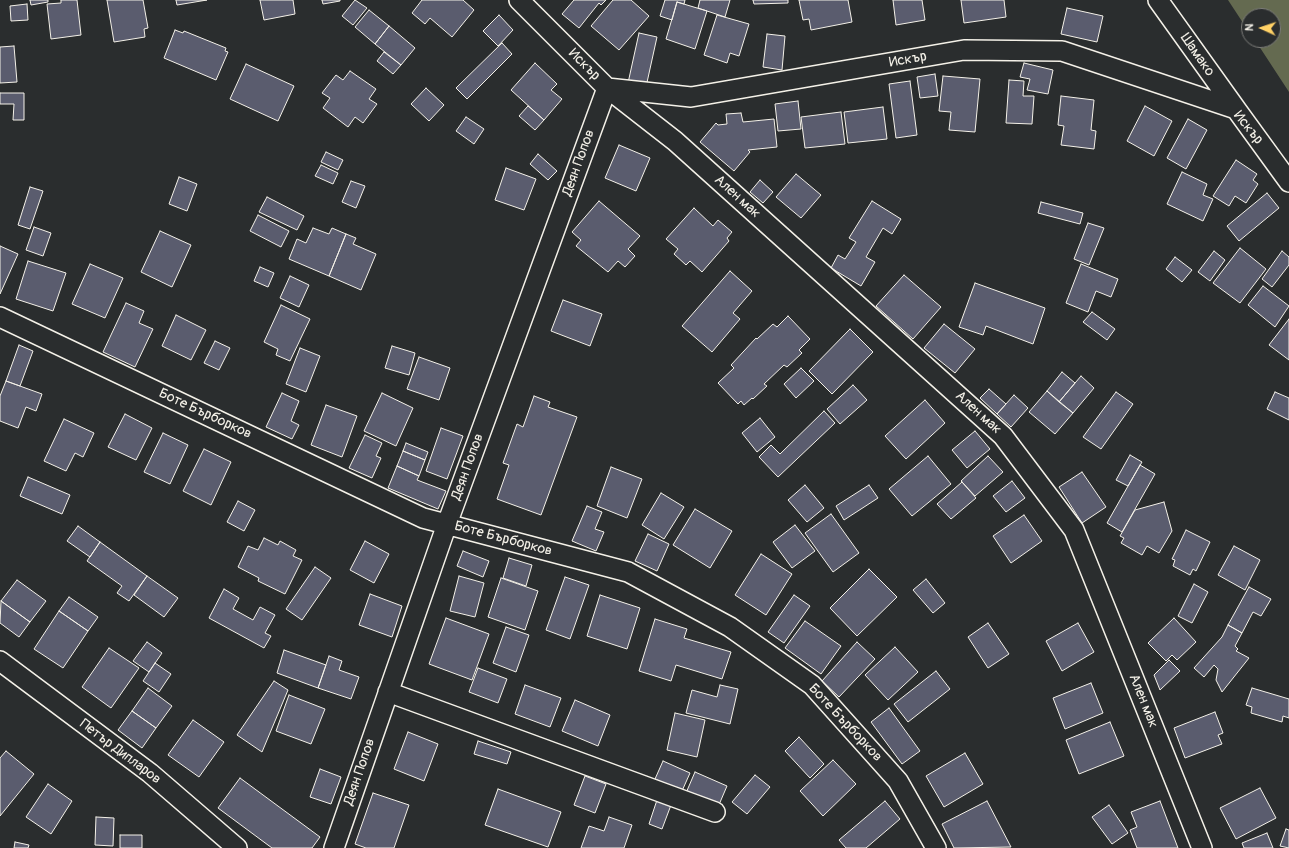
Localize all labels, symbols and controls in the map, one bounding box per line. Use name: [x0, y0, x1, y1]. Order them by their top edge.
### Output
north arrow: [1241, 8, 1281, 48]
text: N: [1243, 23, 1256, 31]
street label: Шамако: [1176, 30, 1218, 80]
street label: Искър: [565, 46, 603, 84]
street label: Искър: [888, 48, 928, 72]
street label: Искър: [1230, 108, 1266, 148]
street label: Деян Попов: [559, 128, 599, 198]
street label: Ален мак: [710, 172, 764, 222]
street label: Боте Бърборков: [156, 385, 254, 443]
street label: Ален мак: [951, 388, 1005, 438]
street label: Деян Попов: [448, 432, 488, 502]
street label: Боте Бърборков: [452, 518, 554, 560]
street label: Ален мак: [1125, 672, 1161, 730]
street label: Боте Бърборков: [805, 681, 885, 765]
street label: Петър Дипларов: [76, 716, 164, 788]
street label: Деян Попов: [341, 736, 379, 808]

